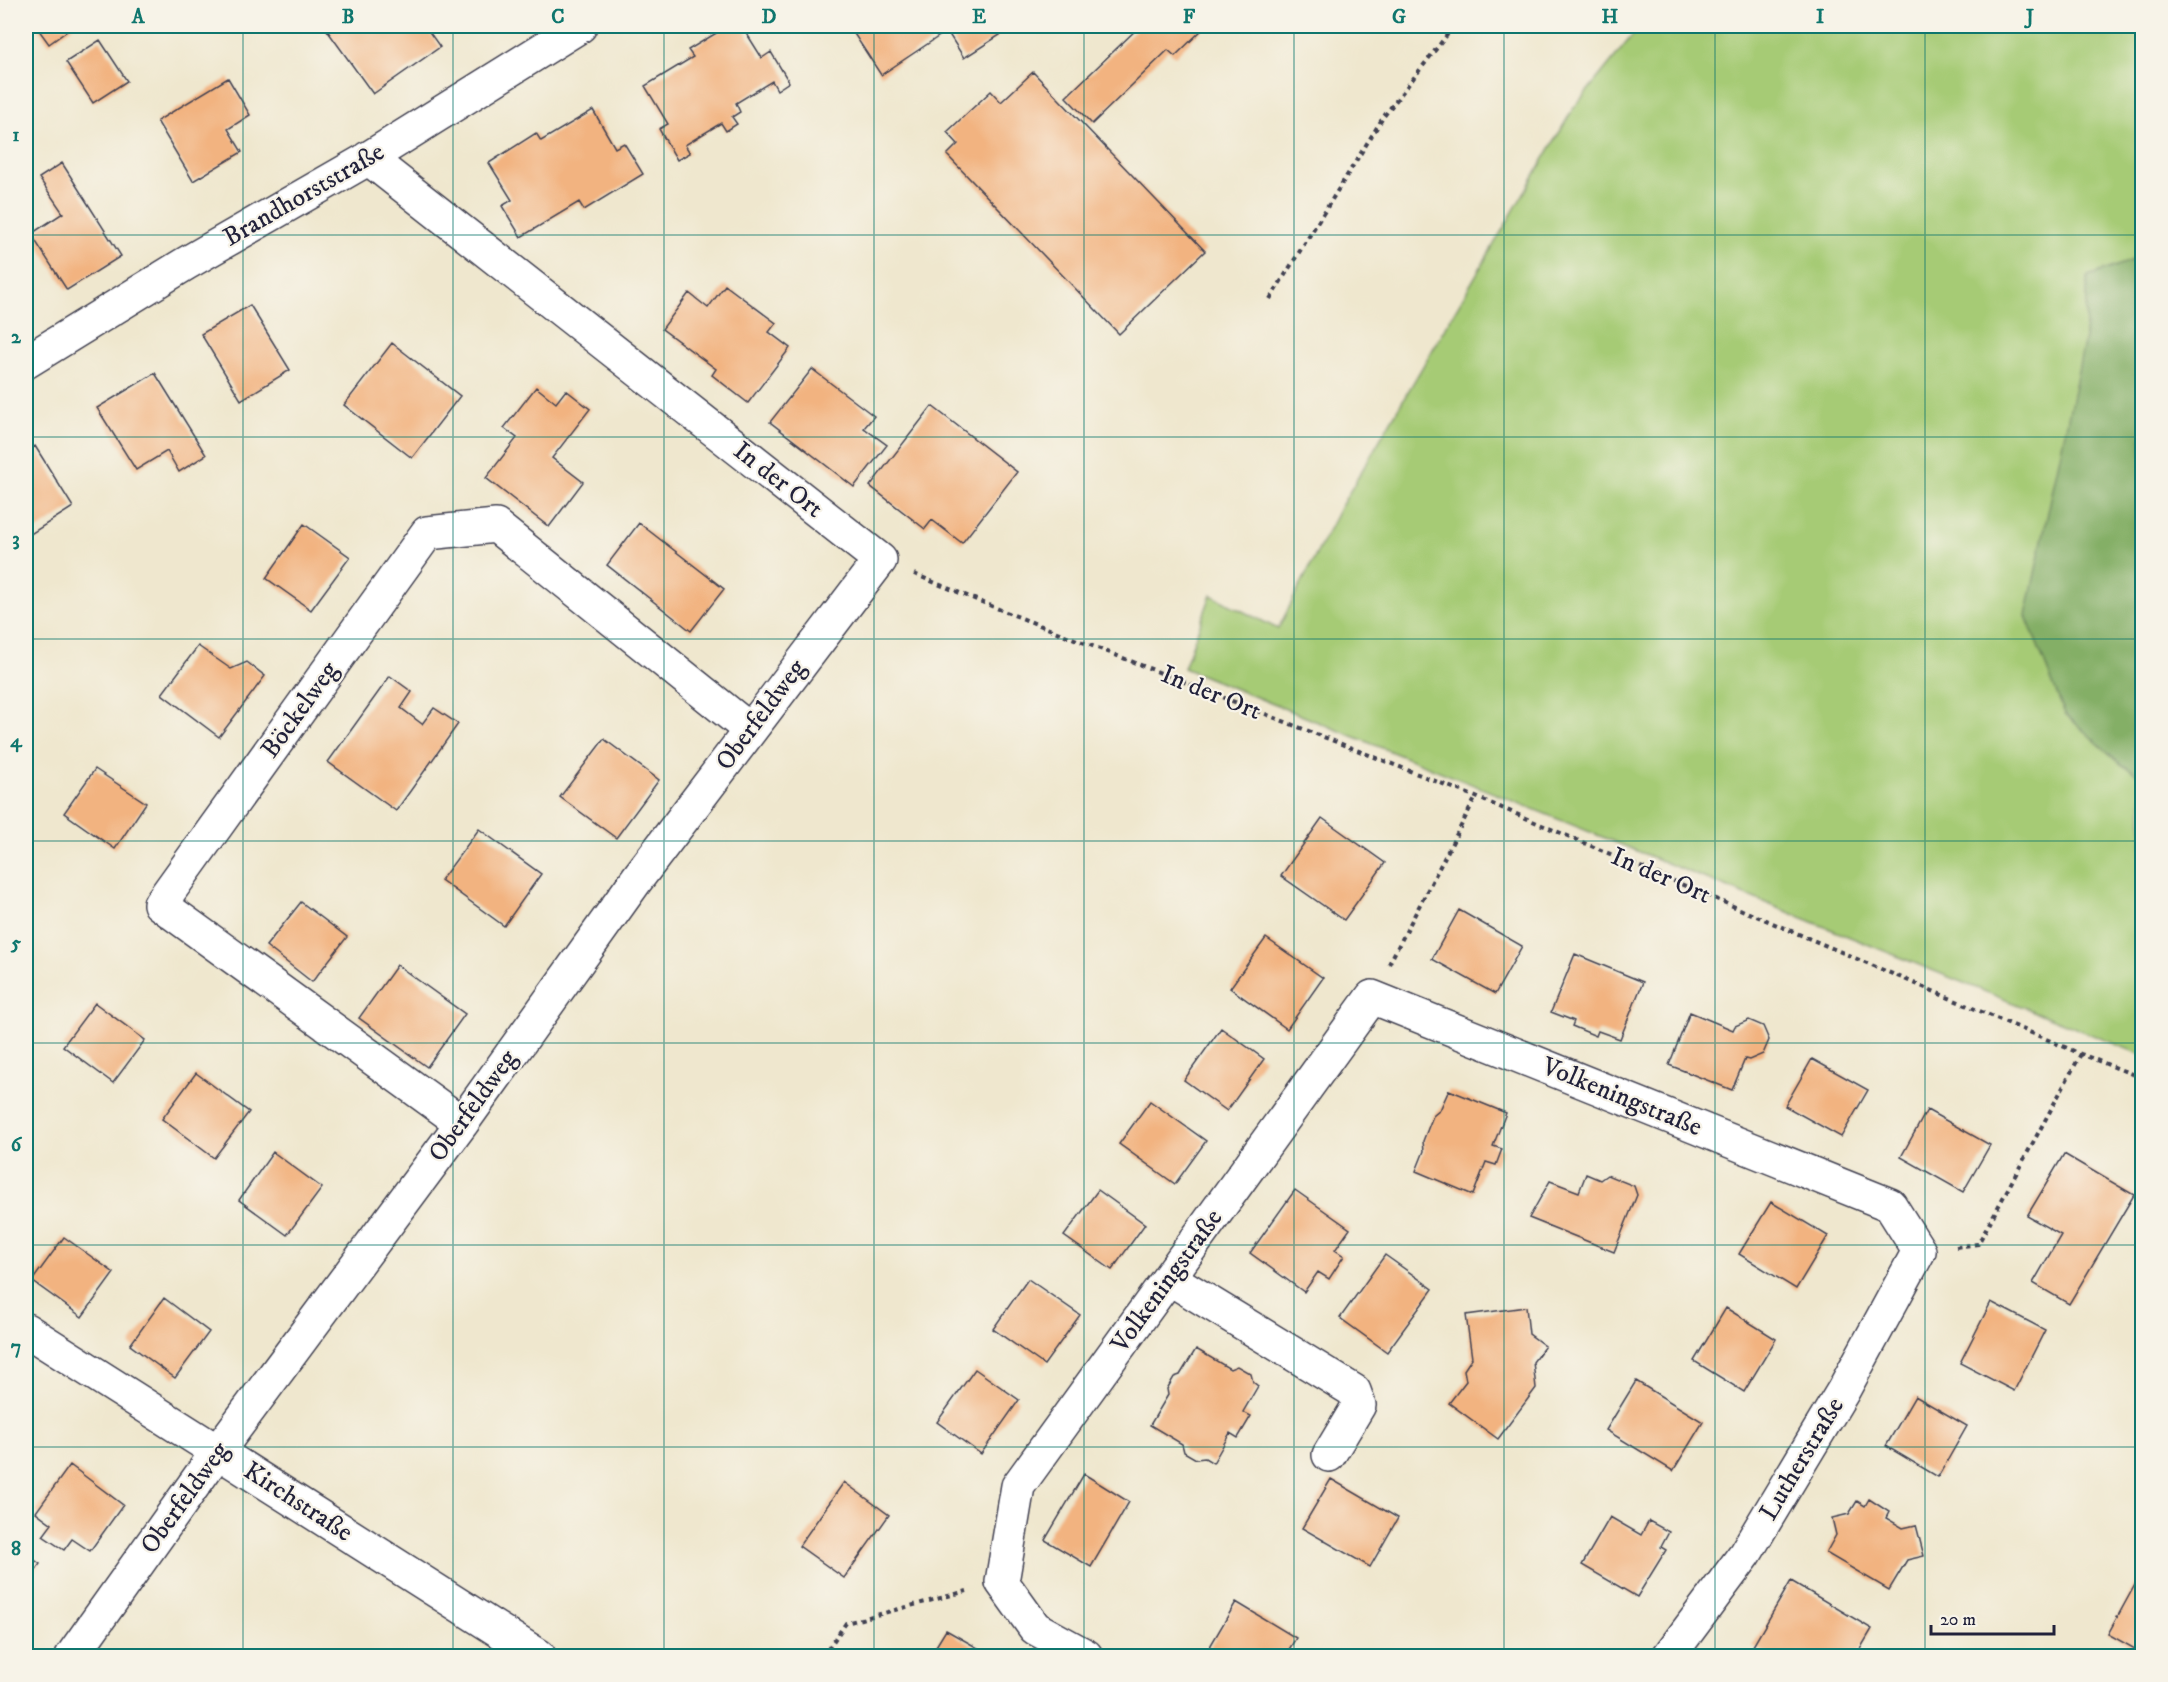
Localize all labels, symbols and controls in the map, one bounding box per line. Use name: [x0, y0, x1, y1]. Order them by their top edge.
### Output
text: A: [131, 5, 146, 30]
text: B: [342, 5, 354, 30]
text: C: [551, 5, 565, 30]
text: D: [762, 5, 777, 30]
text: E: [972, 5, 986, 30]
text: F: [1183, 5, 1196, 30]
text: G: [1392, 5, 1406, 30]
text: H: [1602, 5, 1619, 30]
text: I: [1816, 5, 1824, 30]
text: J: [2024, 5, 2034, 30]
text: 1: [12, 123, 20, 148]
street label: Brandhorststraße: [218, 136, 390, 254]
text: 2: [11, 325, 22, 350]
street label: In der Ort: [726, 435, 830, 525]
text: 3: [12, 527, 20, 552]
street label: Oberfeldweg: [708, 653, 814, 777]
street label: Böckelweg: [254, 655, 346, 765]
street label: In der Ort: [1156, 658, 1266, 728]
text: 4: [10, 729, 23, 754]
street label: In der Ort: [1606, 840, 1716, 912]
text: 5: [10, 931, 21, 956]
street label: Oberfeldweg: [421, 1043, 525, 1169]
street label: Volkeningstraße: [1536, 1050, 1707, 1144]
text: 6: [11, 1133, 23, 1158]
street label: Volkeningstraße: [1103, 1203, 1230, 1360]
text: 7: [11, 1335, 21, 1360]
street label: Lutherstraße: [1752, 1391, 1852, 1527]
street label: Oberfeldweg: [133, 1435, 237, 1561]
street label: Kirchstraße: [237, 1455, 359, 1549]
text: 8: [11, 1537, 21, 1562]
scale bar: [1931, 1598, 2054, 1636]
text: 20 m: [1940, 1609, 1976, 1631]

